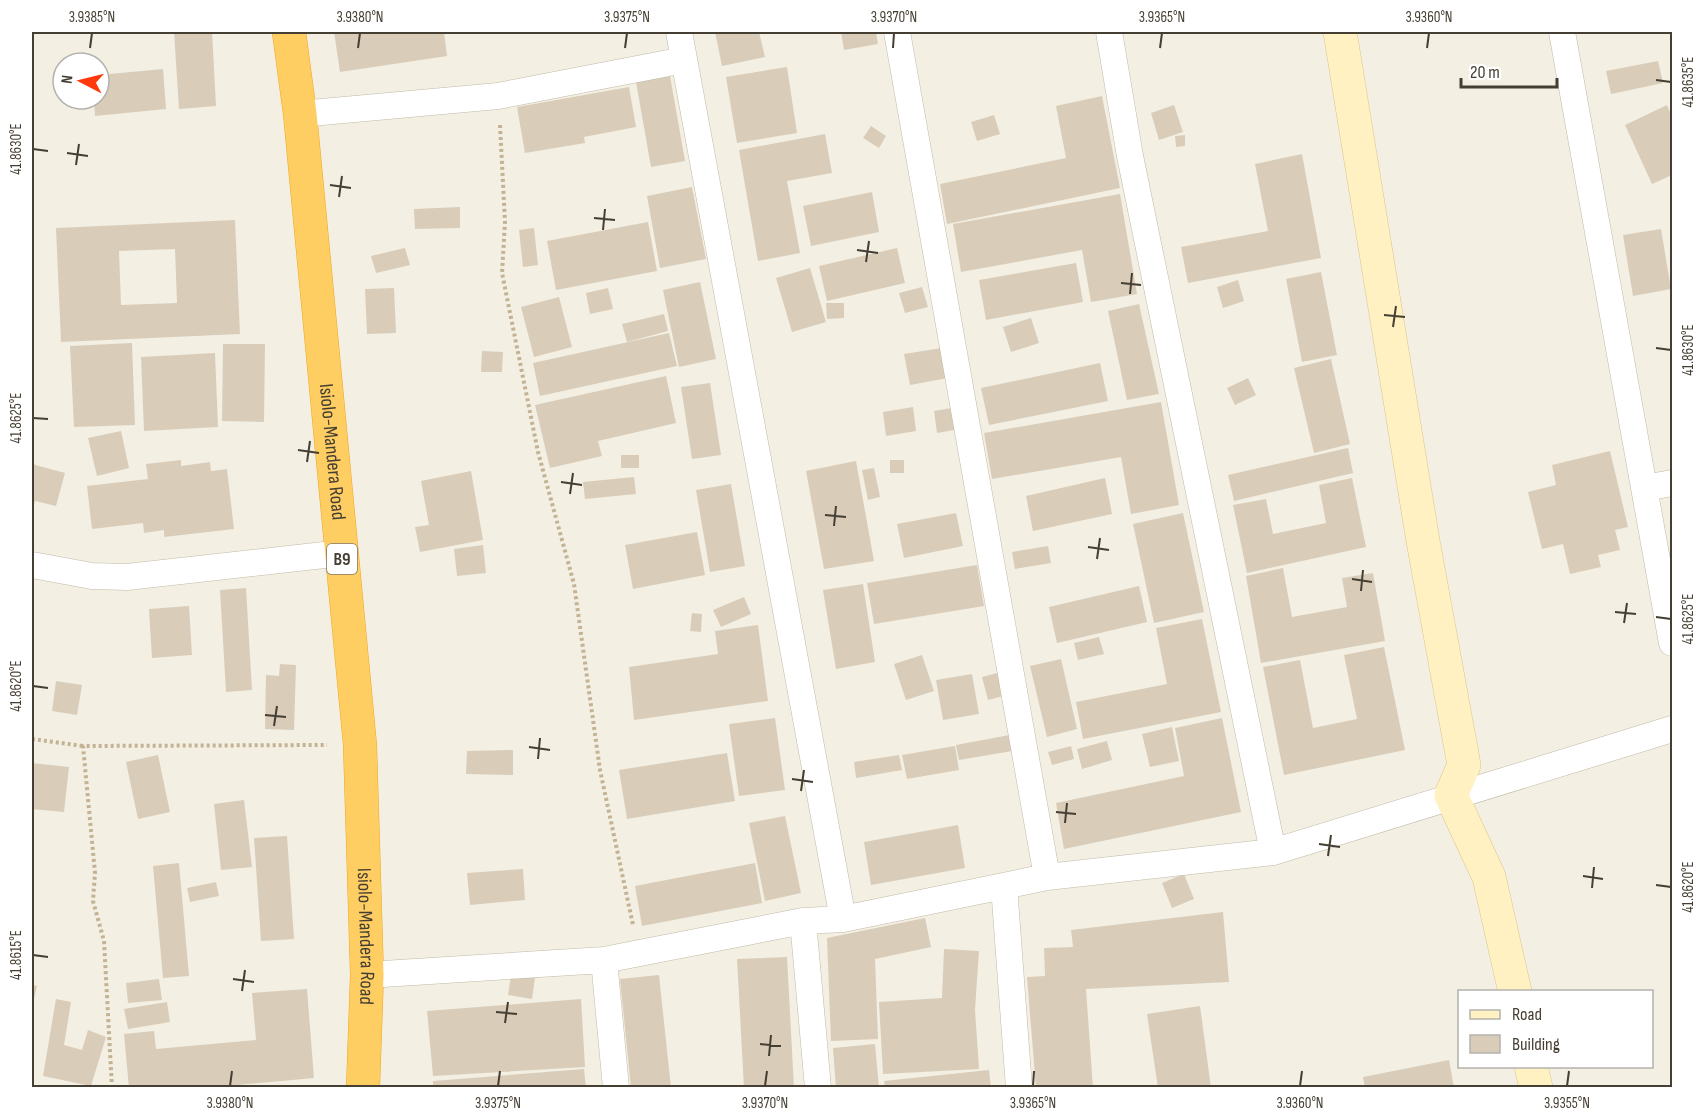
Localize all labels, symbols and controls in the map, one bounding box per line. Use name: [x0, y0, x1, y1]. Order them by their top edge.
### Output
text: 3.9385°N: [69, 8, 115, 27]
text: 3.9380°N: [336, 8, 384, 27]
text: 3.9375°N: [604, 8, 650, 27]
text: 3.9370°N: [871, 8, 917, 27]
text: 3.9365°N: [1139, 8, 1185, 27]
text: 3.9360°N: [1405, 8, 1453, 27]
north arrow: [51, 51, 111, 111]
scale bar: [1461, 51, 1557, 89]
text: 41.8635°E: [1679, 57, 1698, 107]
text: 20 m: [1470, 62, 1500, 83]
text: N: [58, 74, 78, 85]
text: 41.8630°E: [7, 123, 26, 175]
text: 41.8630°E: [1679, 324, 1698, 376]
street label: Isiolo-Mandera Road: [314, 382, 351, 521]
text: 41.8625°E: [7, 393, 26, 443]
road number: B9: [327, 544, 357, 574]
text: 41.8625°E: [1679, 594, 1698, 644]
text: 41.8620°E: [7, 660, 26, 712]
text: 41.8620°E: [1679, 861, 1698, 913]
street label: Isiolo-Mandera Road: [352, 868, 379, 1005]
text: 41.8615°E: [7, 930, 26, 980]
legend: [1458, 990, 1653, 1068]
text: Road: [1512, 1004, 1542, 1025]
text: Building: [1512, 1034, 1560, 1055]
text: 3.9380°N: [206, 1094, 254, 1113]
text: 3.9375°N: [475, 1094, 521, 1113]
text: 3.9370°N: [742, 1094, 788, 1113]
text: 3.9365°N: [1010, 1094, 1056, 1113]
text: 3.9360°N: [1276, 1094, 1324, 1113]
text: 3.9355°N: [1544, 1094, 1590, 1113]

